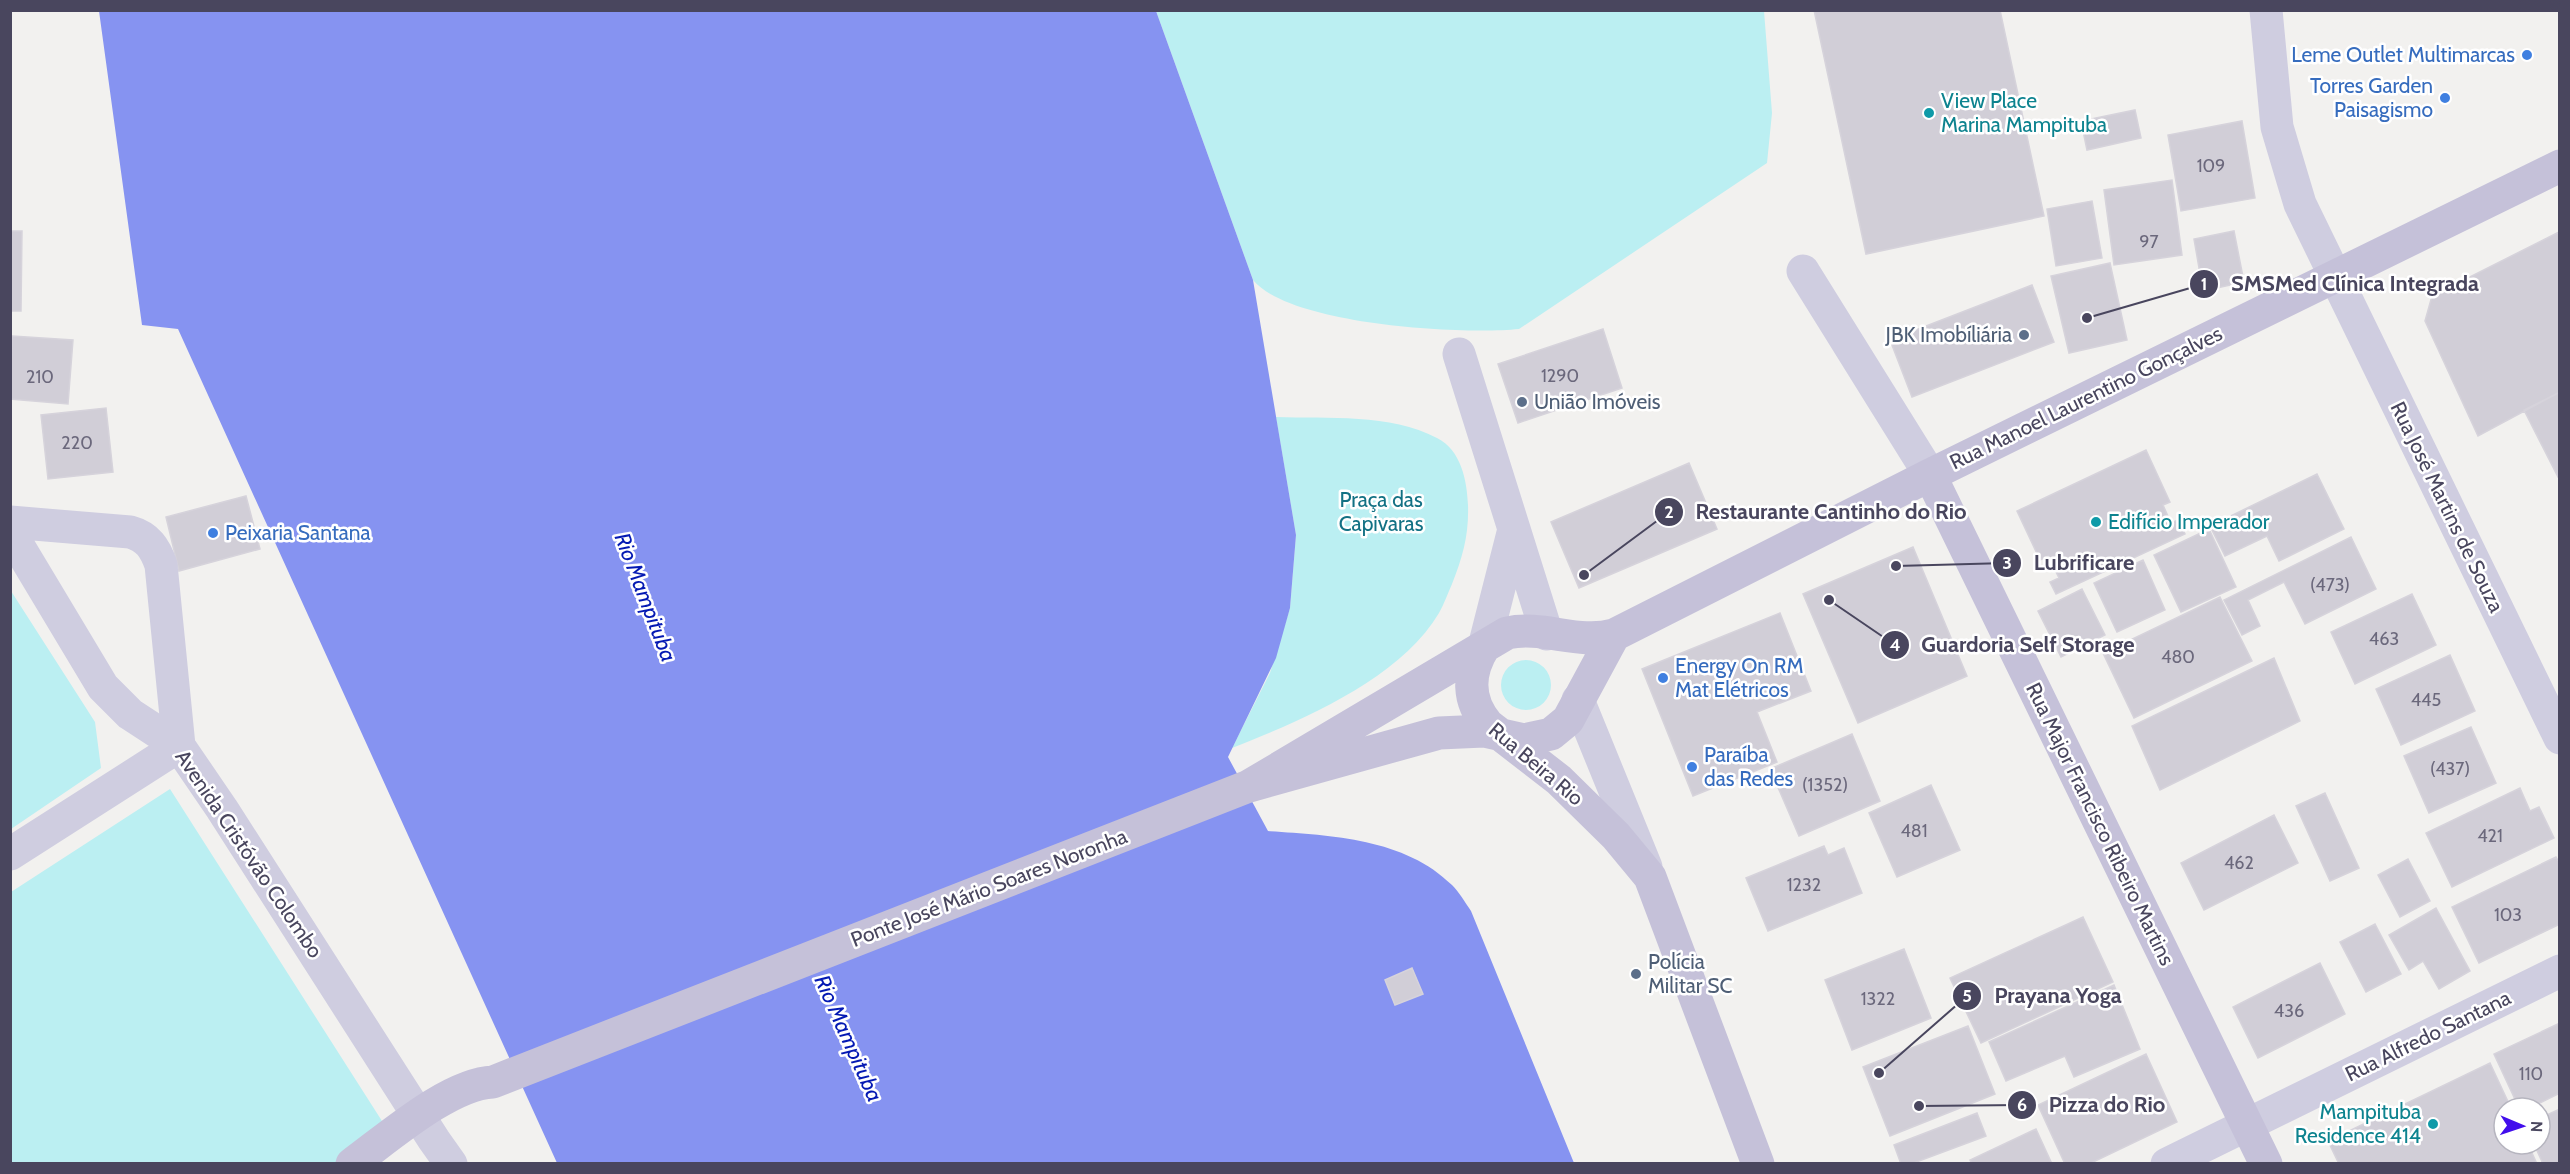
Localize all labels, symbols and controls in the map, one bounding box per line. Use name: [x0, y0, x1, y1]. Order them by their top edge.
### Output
place label: Leme Outlet Multimarcas: [2291, 42, 2515, 67]
marker: Leme Outlet Multimarcas: [2520, 48, 2534, 62]
place label: Torres Garden Paisagismo: [2310, 73, 2433, 122]
place label: View Place Marina Mampituba: [1941, 88, 2107, 137]
marker: Torres Garden Paisagismo: [2438, 91, 2452, 105]
marker: View Place Marina Mampituba: [1922, 106, 1936, 120]
house number: 109: [2197, 155, 2225, 177]
house number: 97: [2139, 231, 2159, 253]
callout: SMSMed Clínica Integrada: [2189, 264, 2491, 304]
text: SMSMed Clínica Integrada: [2231, 270, 2479, 297]
text: 1: [2201, 273, 2207, 295]
street label: Rua Manoel Laurentino Gonçalves: [1945, 320, 2226, 475]
place label: JBK Imobíliária: [1885, 322, 2012, 347]
marker: JBK Imobíliária: [2017, 328, 2031, 342]
house number: 1290: [1541, 365, 1579, 387]
house number: 210: [26, 366, 54, 388]
place label: União Imóveis: [1534, 389, 1661, 414]
marker: União Imóveis: [1515, 395, 1529, 409]
street label: Rua José Martins de Souza: [2386, 397, 2509, 616]
house number: 220: [61, 432, 93, 454]
park label: Praça das Capivaras: [1339, 487, 1424, 536]
callout: Restaurante Cantinho do Rio: [1654, 492, 1978, 532]
text: Restaurante Cantinho do Rio: [1696, 498, 1966, 525]
text: 2: [1664, 501, 1674, 523]
place label: Edifício Imperador: [2108, 509, 2270, 534]
marker: Edifício Imperador: [2089, 515, 2103, 529]
place label: Peixaria Santana: [225, 520, 371, 545]
marker: Peixaria Santana: [206, 526, 220, 540]
water label: Rio Mampituba: [609, 529, 682, 665]
callout: Lubrificare: [1992, 543, 2147, 583]
text: Lubrificare: [2034, 549, 2134, 576]
text: 3: [2002, 552, 2012, 574]
house number: (473): [2310, 574, 2350, 596]
callout: Guardoria Self Storage: [1880, 625, 2147, 665]
house number: 463: [2369, 628, 2399, 650]
text: Guardoria Self Storage: [1921, 631, 2135, 658]
text: 4: [1889, 634, 1901, 656]
house number: 480: [2161, 646, 2195, 668]
place label: Energy On RM Mat Elétricos: [1675, 653, 1803, 702]
marker: Energy On RM Mat Elétricos: [1656, 671, 1670, 685]
street label: Rua Major Francisco Ribeiro Martins: [2020, 678, 2180, 970]
house number: 445: [2411, 689, 2441, 711]
street label: Rua Beira Rio: [1484, 717, 1589, 810]
place label: Paraíba das Redes: [1704, 742, 1794, 791]
street label: Avenida Cristóvão Colombo: [170, 745, 328, 962]
house number: (437): [2430, 758, 2470, 780]
marker: Paraíba das Redes: [1685, 760, 1699, 774]
house number: (1352): [1802, 774, 1848, 796]
house number: 481: [1900, 820, 1928, 842]
street label: Ponte José Mário Soares Noronha: [847, 823, 1131, 952]
house number: 421: [2477, 825, 2503, 847]
house number: 462: [2224, 852, 2254, 874]
house number: 1232: [1787, 874, 1821, 896]
house number: 103: [2494, 904, 2522, 926]
place label: Polícia Militar SC: [1648, 949, 1732, 998]
marker: Polícia Militar SC: [1629, 967, 1643, 981]
water label: Rio Mampituba: [809, 971, 888, 1106]
callout: Prayana Yoga: [1952, 976, 2133, 1016]
text: Prayana Yoga: [1994, 982, 2122, 1009]
text: 5: [1962, 985, 1972, 1007]
street label: Rua Alfredo Santana: [2341, 985, 2515, 1086]
house number: 1322: [1861, 988, 1895, 1010]
house number: 436: [2274, 1000, 2304, 1022]
house number: 110: [2519, 1063, 2543, 1085]
callout: Pizza do Rio: [2007, 1085, 2177, 1125]
text: Pizza do Rio: [2049, 1091, 2165, 1118]
text: 6: [2017, 1094, 2027, 1116]
north arrow: [2492, 1096, 2552, 1156]
place label: Mampituba Residence 414: [2295, 1099, 2421, 1148]
marker: Mampituba Residence 414: [2426, 1117, 2440, 1131]
text: N: [2527, 1121, 2546, 1132]

